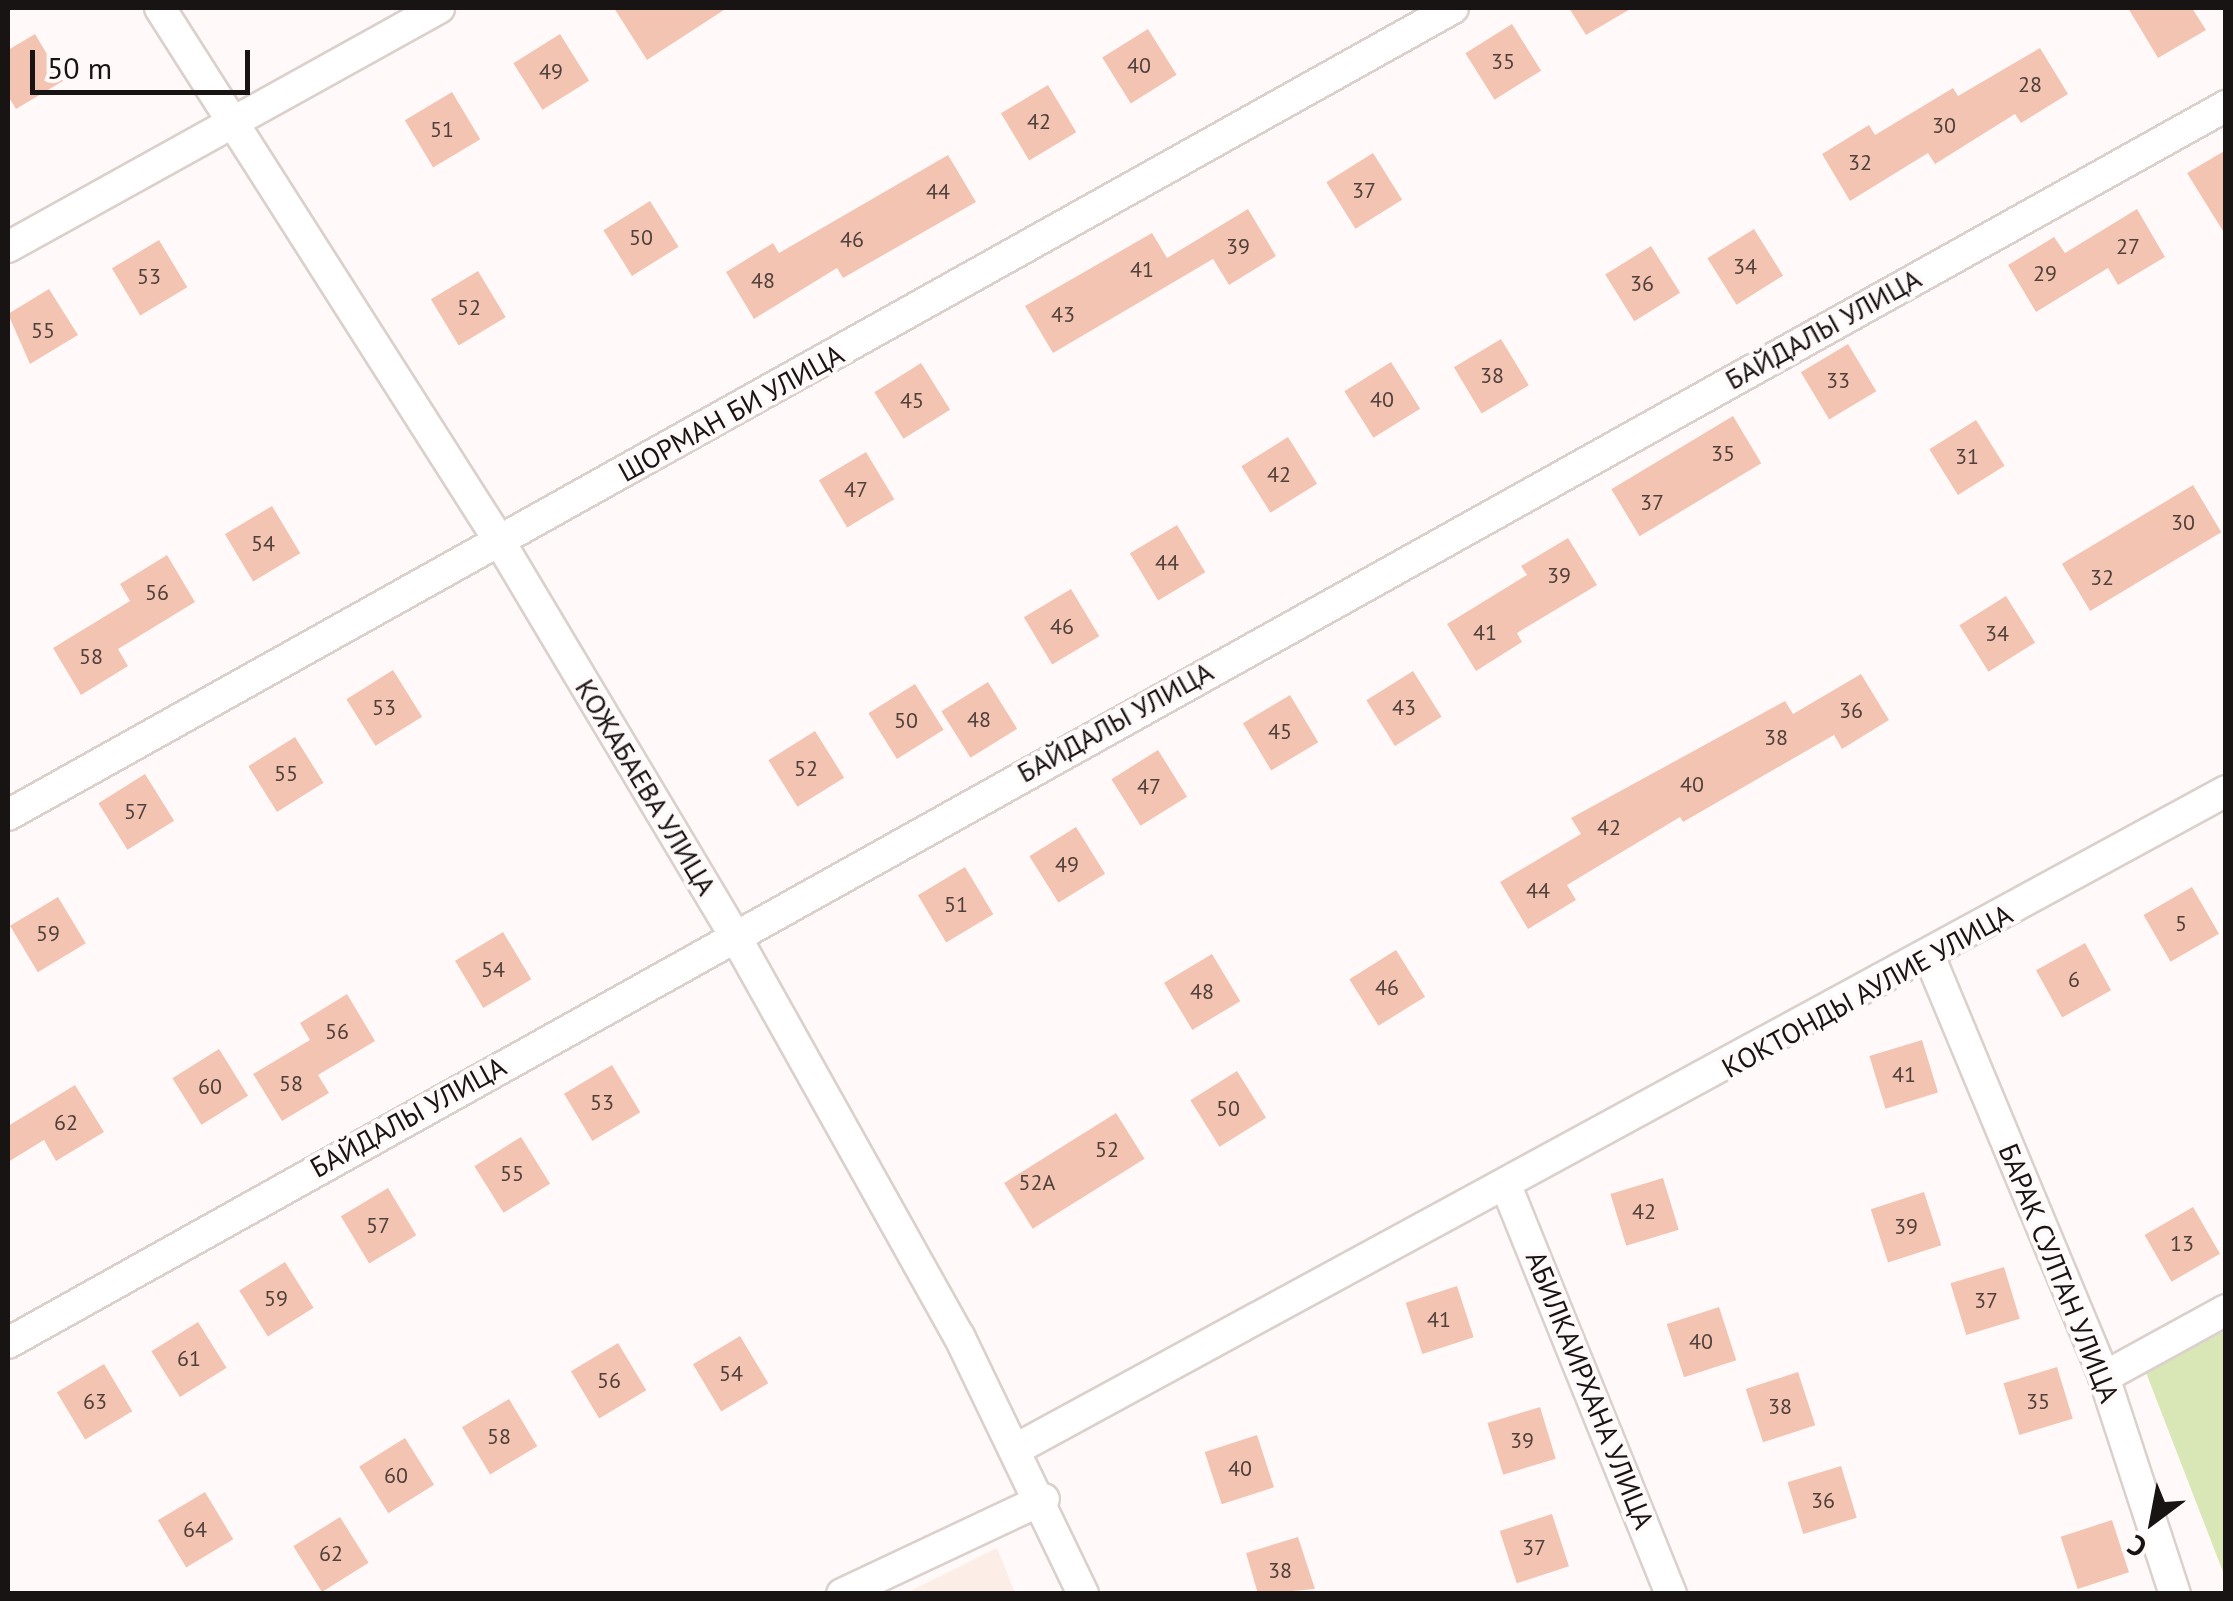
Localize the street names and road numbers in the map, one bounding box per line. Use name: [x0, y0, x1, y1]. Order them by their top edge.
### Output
street label: БАЙДАЛЫ УЛИЦА: [1719, 261, 1927, 397]
street label: ШОРМАН БИ УЛИЦА: [612, 337, 850, 489]
street label: БАЙДАЛЫ УЛИЦА: [1011, 654, 1219, 790]
street label: КОЖАБАЕВА УЛИЦА: [568, 672, 724, 902]
street label: КОКТОНДЫ АУЛИЕ УЛИЦА: [1715, 897, 2019, 1085]
street label: БАЙДАЛЫ УЛИЦА: [304, 1049, 512, 1185]
street label: БАРАК СУЛТАН УЛИЦА: [1992, 1138, 2126, 1408]
street label: АБИЛКАИРХАНА УЛИЦА: [1519, 1245, 1661, 1535]

